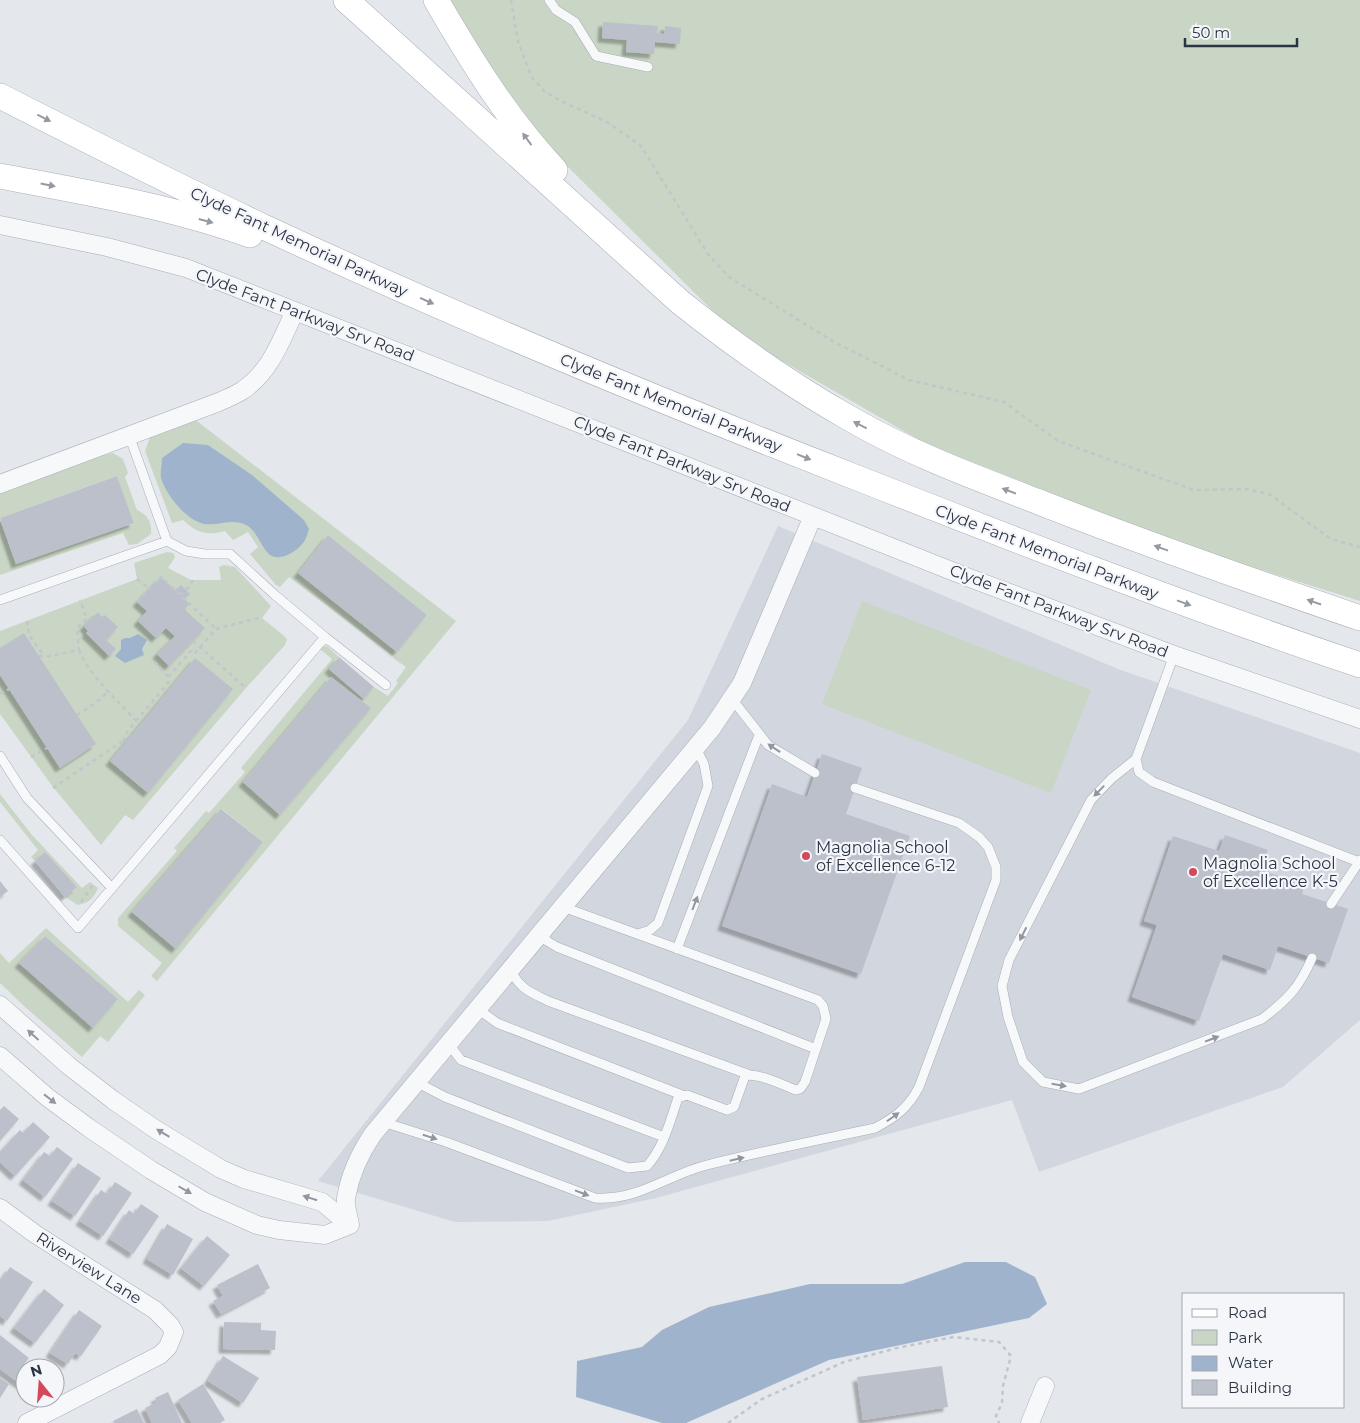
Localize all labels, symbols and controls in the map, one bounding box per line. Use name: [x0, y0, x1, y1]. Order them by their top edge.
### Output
scale bar: [1185, 15, 1298, 47]
text: 50 m: [1192, 23, 1230, 42]
one-way arrow: [36, 114, 51, 122]
one-way arrow: [522, 133, 533, 146]
one-way arrow: [40, 182, 56, 190]
street label: Clyde Fant Memorial Parkway: [187, 183, 411, 301]
one-way arrow: [199, 217, 214, 225]
street label: Clyde Fant Parkway Srv Road: [193, 264, 417, 366]
one-way arrow: [420, 297, 434, 305]
street label: Clyde Fant Memorial Parkway: [557, 350, 785, 456]
street label: Clyde Fant Parkway Srv Road: [571, 412, 793, 516]
one-way arrow: [853, 420, 868, 429]
one-way arrow: [796, 454, 811, 462]
one-way arrow: [1001, 487, 1016, 494]
street label: Clyde Fant Memorial Parkway: [933, 501, 1162, 604]
one-way arrow: [1153, 544, 1168, 551]
street label: Clyde Fant Parkway Srv Road: [947, 560, 1171, 662]
one-way arrow: [1306, 598, 1321, 606]
one-way arrow: [1177, 599, 1192, 607]
one-way arrow: [767, 743, 780, 753]
one-way arrow: [1093, 785, 1105, 797]
place label: Magnolia School of Excellence 6-12: [816, 838, 955, 875]
marker: Magnolia School of Excellence 6-12: [800, 850, 812, 862]
place label: Magnolia School of Excellence K-5: [1203, 854, 1338, 891]
marker: Magnolia School of Excellence K-5: [1187, 866, 1199, 878]
one-way arrow: [691, 895, 699, 910]
one-way arrow: [1019, 927, 1027, 941]
one-way arrow: [27, 1030, 40, 1041]
one-way arrow: [1205, 1034, 1219, 1042]
one-way arrow: [1051, 1081, 1067, 1089]
one-way arrow: [43, 1093, 56, 1104]
one-way arrow: [886, 1112, 900, 1122]
one-way arrow: [156, 1129, 169, 1138]
one-way arrow: [423, 1133, 438, 1141]
one-way arrow: [729, 1154, 745, 1162]
one-way arrow: [178, 1185, 191, 1194]
one-way arrow: [575, 1189, 590, 1197]
one-way arrow: [302, 1194, 317, 1202]
street label: Riverview Lane: [33, 1228, 145, 1308]
legend: [1182, 1293, 1345, 1408]
text: Road: [1228, 1303, 1267, 1322]
text: Park: [1228, 1328, 1262, 1347]
text: Water: [1228, 1353, 1274, 1372]
north arrow: [15, 1358, 65, 1408]
text: N: [28, 1360, 44, 1381]
text: Building: [1228, 1378, 1292, 1397]

